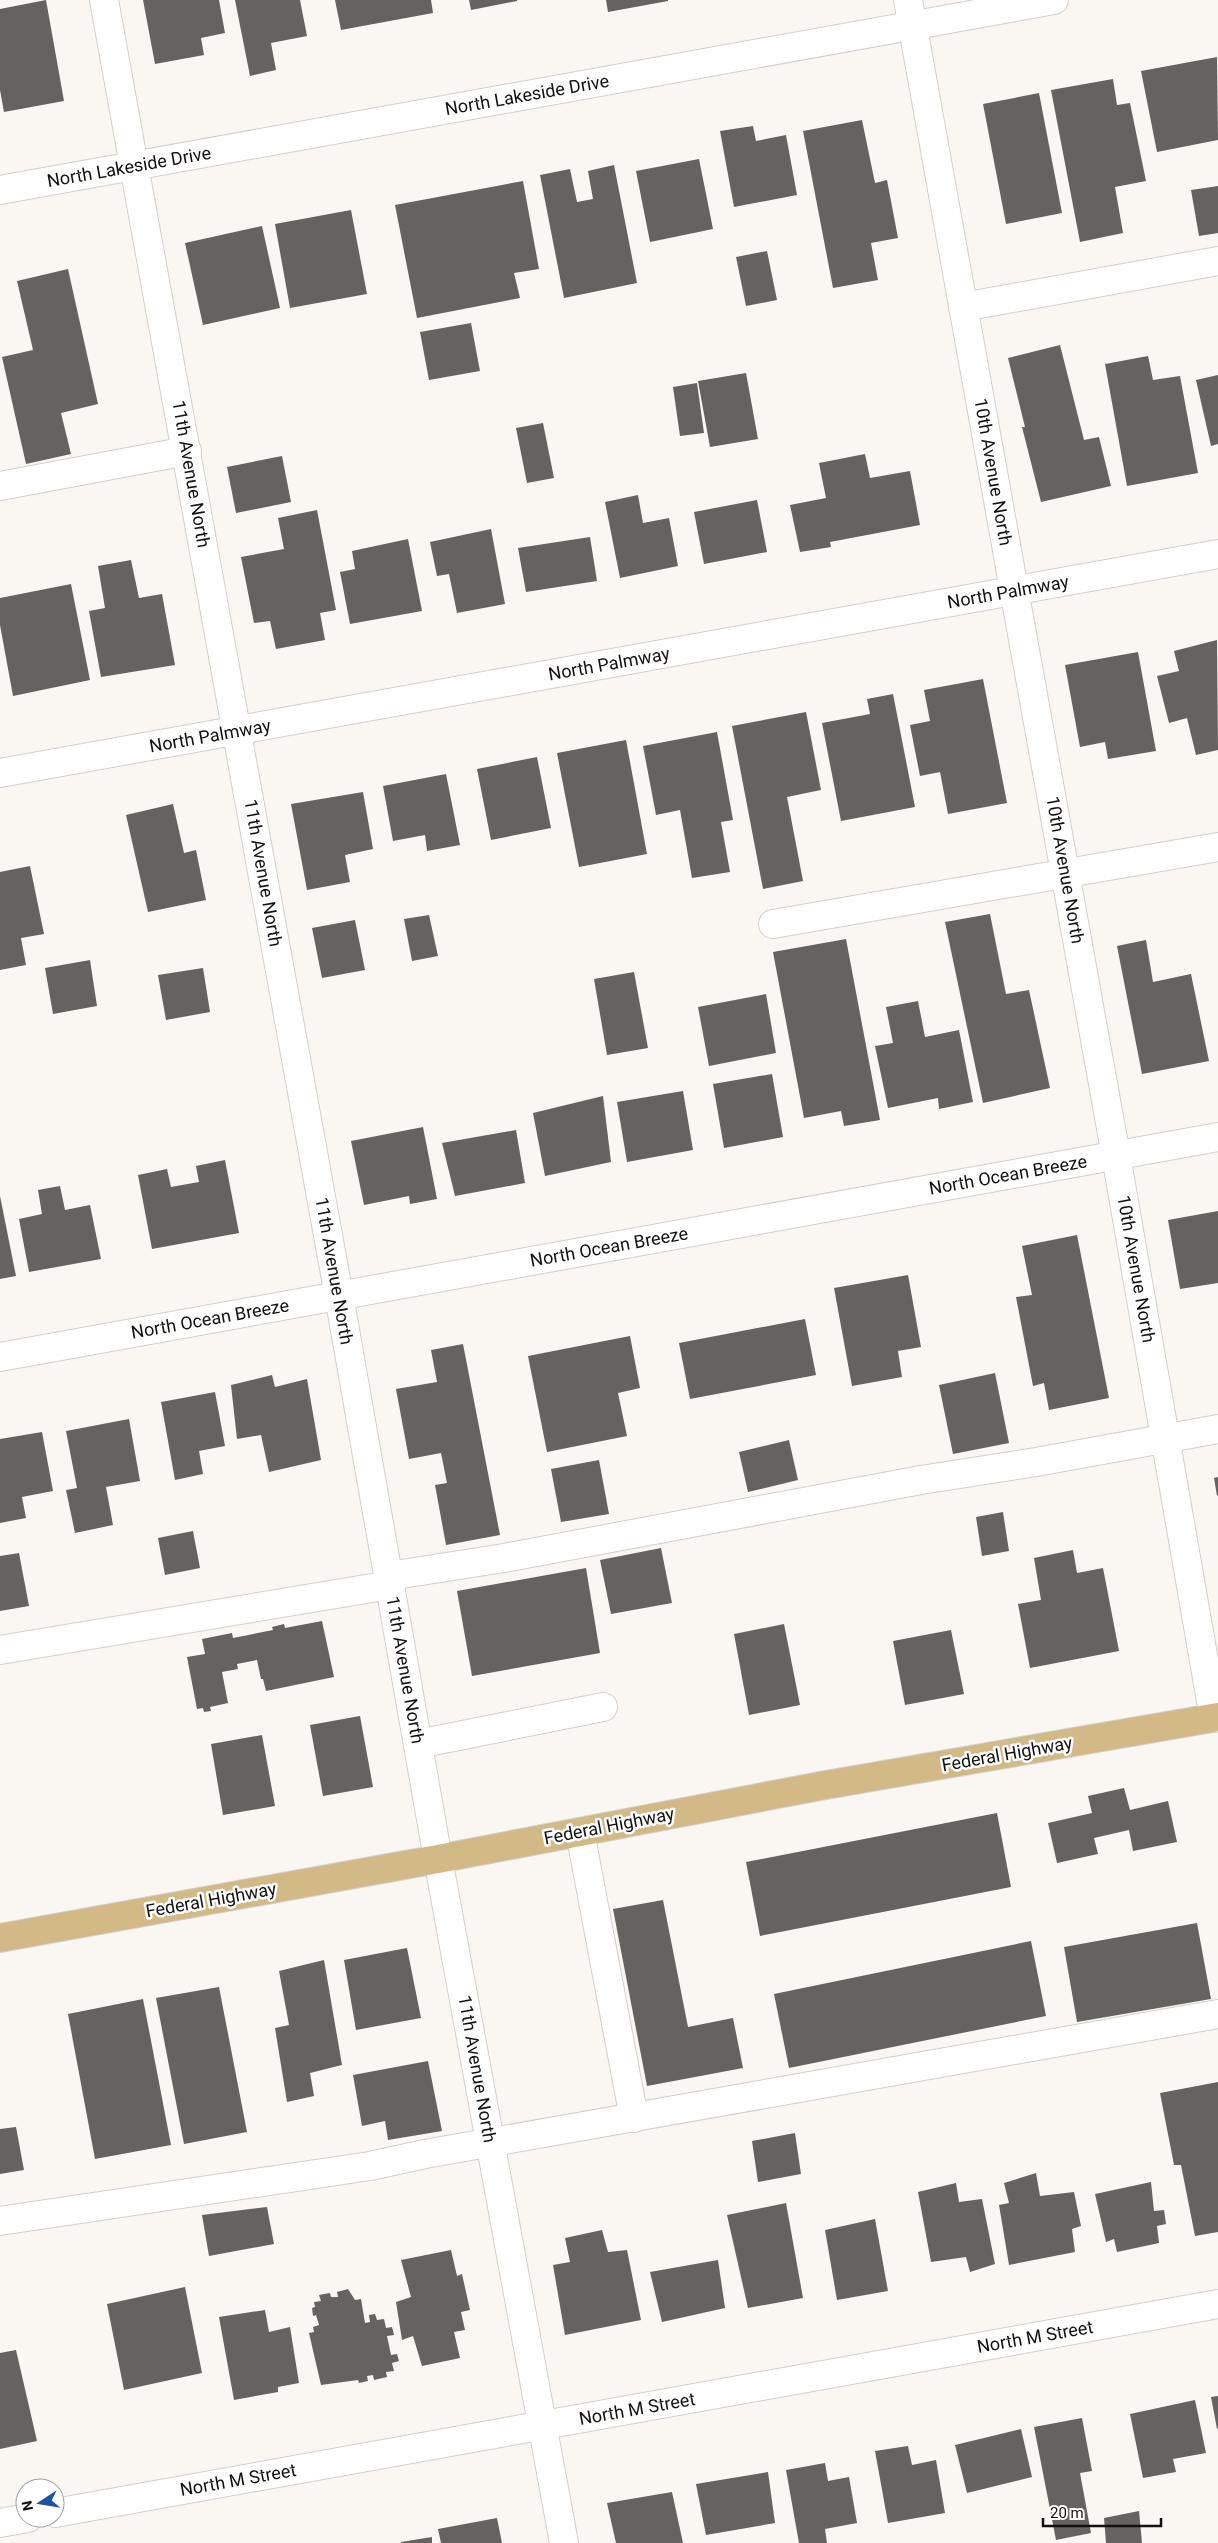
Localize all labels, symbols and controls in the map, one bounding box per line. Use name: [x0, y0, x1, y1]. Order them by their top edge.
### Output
street label: North Lakeside Drive: [443, 70, 611, 119]
street label: North Lakeside Drive: [45, 142, 213, 191]
street label: 10th Avenue North: [970, 397, 1017, 547]
street label: 11th Avenue North: [168, 399, 215, 549]
street label: North Palmway: [946, 570, 1071, 613]
street label: North Palmway: [547, 642, 672, 685]
street label: North Palmway: [148, 714, 273, 757]
street label: 10th Avenue North: [1042, 795, 1089, 945]
street label: 11th Avenue North: [240, 798, 287, 948]
street label: North Ocean Breeze: [927, 1150, 1089, 1199]
street label: 10th Avenue North: [1113, 1194, 1160, 1344]
street label: 11th Avenue North: [311, 1196, 358, 1346]
street label: North Ocean Breeze: [528, 1222, 690, 1271]
street label: North Ocean Breeze: [129, 1294, 291, 1343]
street label: 11th Avenue North: [382, 1595, 429, 1745]
street label: Federal Highway: [940, 1732, 1074, 1775]
street label: Federal Highway: [542, 1802, 676, 1848]
street label: Federal Highway: [144, 1878, 278, 1921]
street label: 11th Avenue North: [454, 1994, 501, 2144]
street label: North M Street: [975, 2316, 1095, 2357]
street label: North M Street: [577, 2388, 697, 2429]
street label: North M Street: [178, 2459, 298, 2500]
north arrow: [15, 2478, 65, 2528]
scale bar: [1043, 2496, 1160, 2528]
text: N: [18, 2499, 36, 2512]
text: 20 m: [1050, 2504, 1084, 2522]

